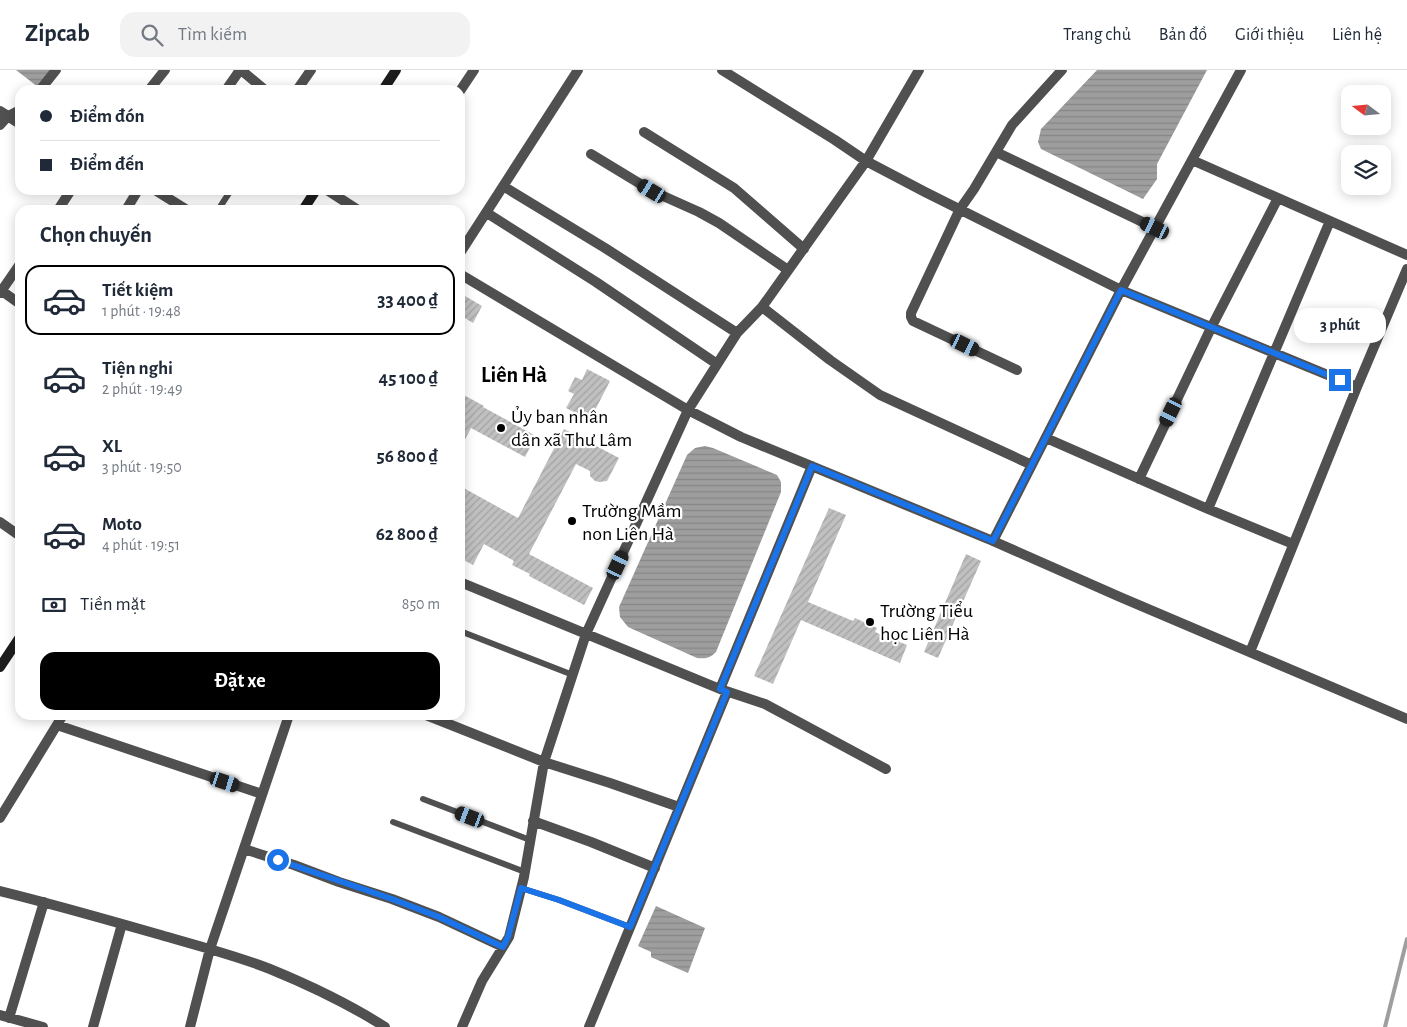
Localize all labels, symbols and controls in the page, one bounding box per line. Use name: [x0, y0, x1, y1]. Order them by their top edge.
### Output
search box: [120, 12, 470, 57]
icon: search: [138, 21, 166, 49]
text: Zipcab: [25, 22, 90, 46]
text: Tìm kiếm: [178, 25, 247, 44]
text: Trang chủ: [1063, 26, 1131, 44]
text: Bản đồ: [1159, 26, 1207, 44]
text: Giới thiệu: [1235, 26, 1304, 44]
text: Liên hệ: [1332, 26, 1382, 44]
north arrow: [1341, 85, 1391, 135]
map controls: [1341, 85, 1391, 195]
text: Điểm đón: [70, 107, 144, 126]
button: layers: [1341, 145, 1391, 195]
text: Điểm đến: [70, 155, 144, 174]
car: [635, 177, 668, 205]
car: [1138, 215, 1171, 241]
text: Chọn chuyến: [40, 224, 152, 246]
icon: car: [42, 278, 87, 323]
text: Tiết kiệm: [102, 281, 173, 300]
text: 33 400 ₫: [377, 291, 438, 310]
text: 1 phút · 19:48: [102, 303, 181, 319]
callout: 3 phút: [1294, 308, 1386, 342]
text: 3 phút: [1320, 317, 1360, 333]
car: [948, 332, 981, 358]
icon: car: [42, 356, 87, 401]
text: Tiện nghi: [102, 359, 173, 378]
district label: Liên Hà: [481, 364, 547, 386]
text: 45 100 ₫: [379, 369, 438, 388]
route end: [1329, 369, 1351, 391]
text: 2 phút · 19:49: [102, 381, 183, 397]
car: [1157, 395, 1184, 429]
place label: Ủy ban nhân dân xã Thư Lâm: [511, 406, 632, 450]
marker: Ủy ban nhân dân xã Thư Lâm: [495, 422, 507, 434]
icon: car: [42, 434, 87, 479]
text: XL: [102, 437, 122, 456]
text: 56 800 ₫: [376, 447, 438, 466]
text: 3 phút · 19:50: [102, 459, 182, 475]
place label: Trường Mầm non Liên Hà: [582, 501, 682, 544]
icon: car: [42, 512, 87, 557]
text: Moto: [102, 515, 142, 534]
marker: Trường Mầm non Liên Hà: [566, 515, 578, 527]
text: 62 800 ₫: [376, 525, 438, 544]
text: 4 phút · 19:51: [102, 537, 180, 553]
car: [604, 548, 631, 582]
icon: cash: [40, 591, 68, 619]
text: Tiền mặt: [80, 595, 146, 614]
text: 850 m: [402, 596, 440, 612]
place label: Trường Tiểu học Liên Hà: [880, 601, 973, 644]
marker: Trường Tiểu học Liên Hà: [864, 616, 876, 628]
button: Đặt xe: [40, 652, 440, 710]
car: [208, 770, 241, 794]
car: [453, 805, 486, 829]
route start: [267, 849, 289, 871]

